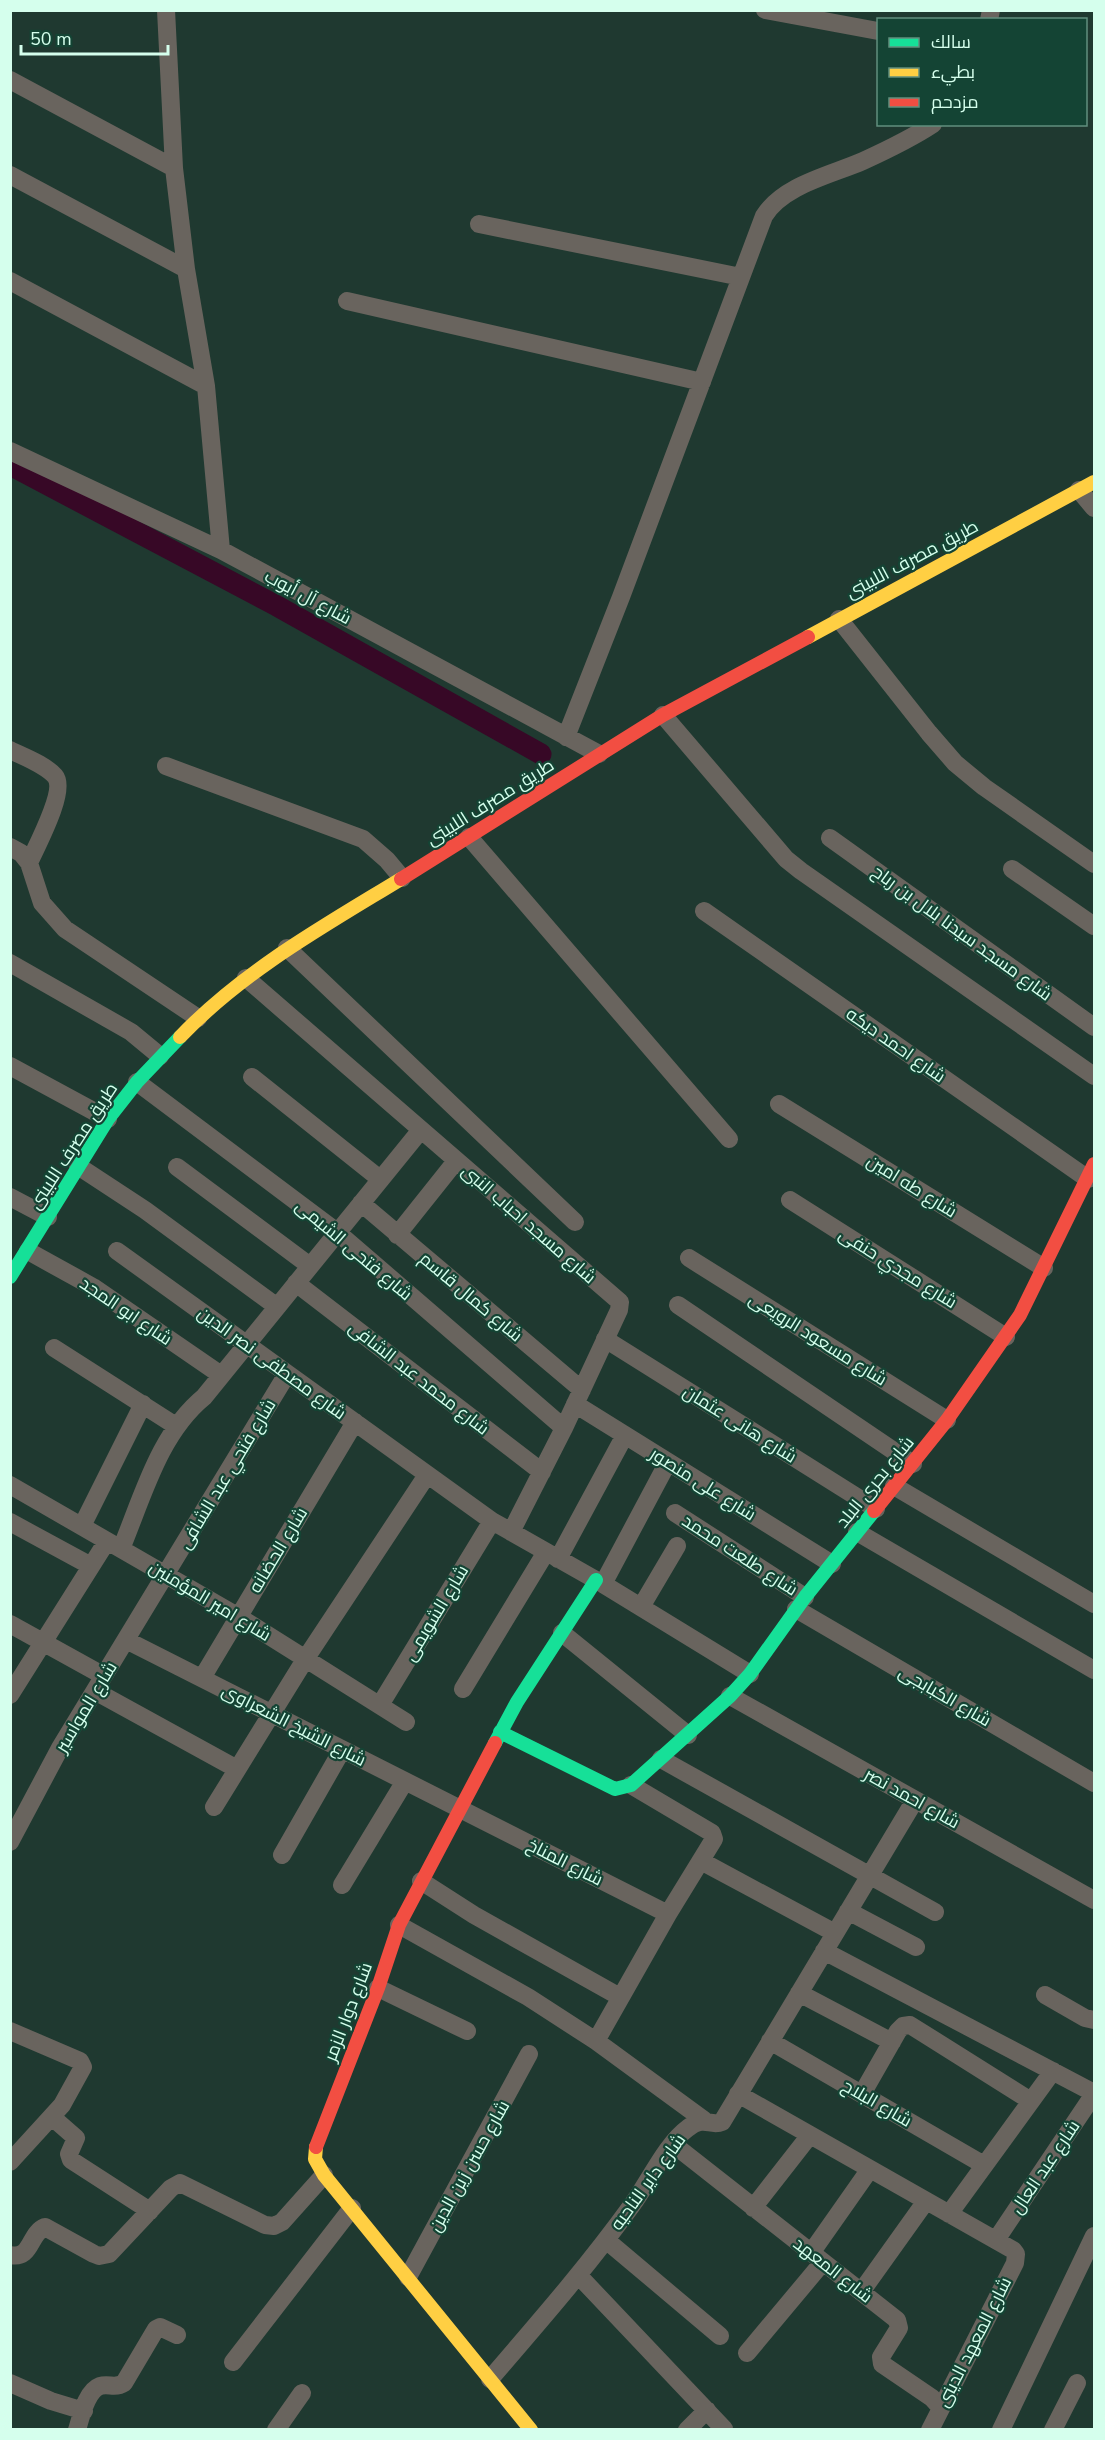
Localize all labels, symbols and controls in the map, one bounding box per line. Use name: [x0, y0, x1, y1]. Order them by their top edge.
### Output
scale bar: [21, 18, 168, 56]
legend: [877, 18, 1087, 126]
text: 50 m: [30, 27, 72, 51]
text: سالك: [931, 30, 971, 54]
text: بطيء: [931, 60, 975, 86]
text: مزدحم: [931, 90, 979, 114]
street label: طريق مصرف اللبينى: [842, 514, 982, 604]
street label: شارع آل أيوب: [260, 564, 356, 630]
street label: طريق مصرف اللبينى: [421, 753, 559, 851]
street label: شارع مسجد سيدنا بلال بن رباح: [867, 860, 1057, 1006]
street label: شارع احمد ديكه: [841, 1002, 951, 1088]
street label: طريق مصرف اللبينى: [23, 1078, 123, 1214]
street label: شارع طه امين: [862, 1149, 962, 1223]
street label: شارع مسجد احباب النبى: [457, 1159, 601, 1289]
street label: شارع فتحى الشيمى: [290, 1194, 418, 1306]
street label: شارع مجدي حنفى: [833, 1222, 962, 1316]
street label: شارع كمال قاسم: [414, 1247, 528, 1347]
street label: شارع ابو المجد: [75, 1271, 177, 1351]
street label: شارع مسعود الرويعى: [744, 1287, 892, 1391]
street label: شارع مصطفى نصر الدين: [193, 1301, 351, 1425]
street label: شارع محمد عبد الشافى: [344, 1315, 494, 1441]
street label: شارع هانى عثمان: [679, 1379, 801, 1469]
street label: شارع فتحي عبد الشافى: [173, 1394, 283, 1555]
street label: شارع بحرى البلد: [831, 1431, 919, 1533]
street label: شارع على منصور: [644, 1441, 761, 1526]
street label: شارع الحضانه: [243, 1503, 313, 1597]
street label: شارع طلعت محمد: [678, 1509, 802, 1601]
street label: شارع امير المؤمنين: [145, 1555, 275, 1647]
street label: شارع الشويمى: [398, 1561, 474, 1665]
street label: شارع المواسير: [49, 1657, 123, 1758]
street label: شارع الكبابجى: [894, 1660, 996, 1732]
street label: شارع الشيخ الشعراوى: [218, 1678, 370, 1772]
street label: شارع احمد نصر: [859, 1761, 964, 1834]
street label: شارع المناخ: [523, 1833, 607, 1891]
street label: شارع دوار الزمر: [318, 1959, 378, 2066]
street label: شارع البلاح: [838, 2073, 916, 2133]
street label: شارع حسن زين الدين: [423, 2096, 515, 2236]
street label: شارع عبد العال: [1005, 2115, 1085, 2219]
street label: شارع داير الناحيه: [605, 2129, 691, 2235]
street label: شارع المعهد: [788, 2231, 878, 2309]
street label: شارع المعهد الدينى: [931, 2273, 1017, 2411]

